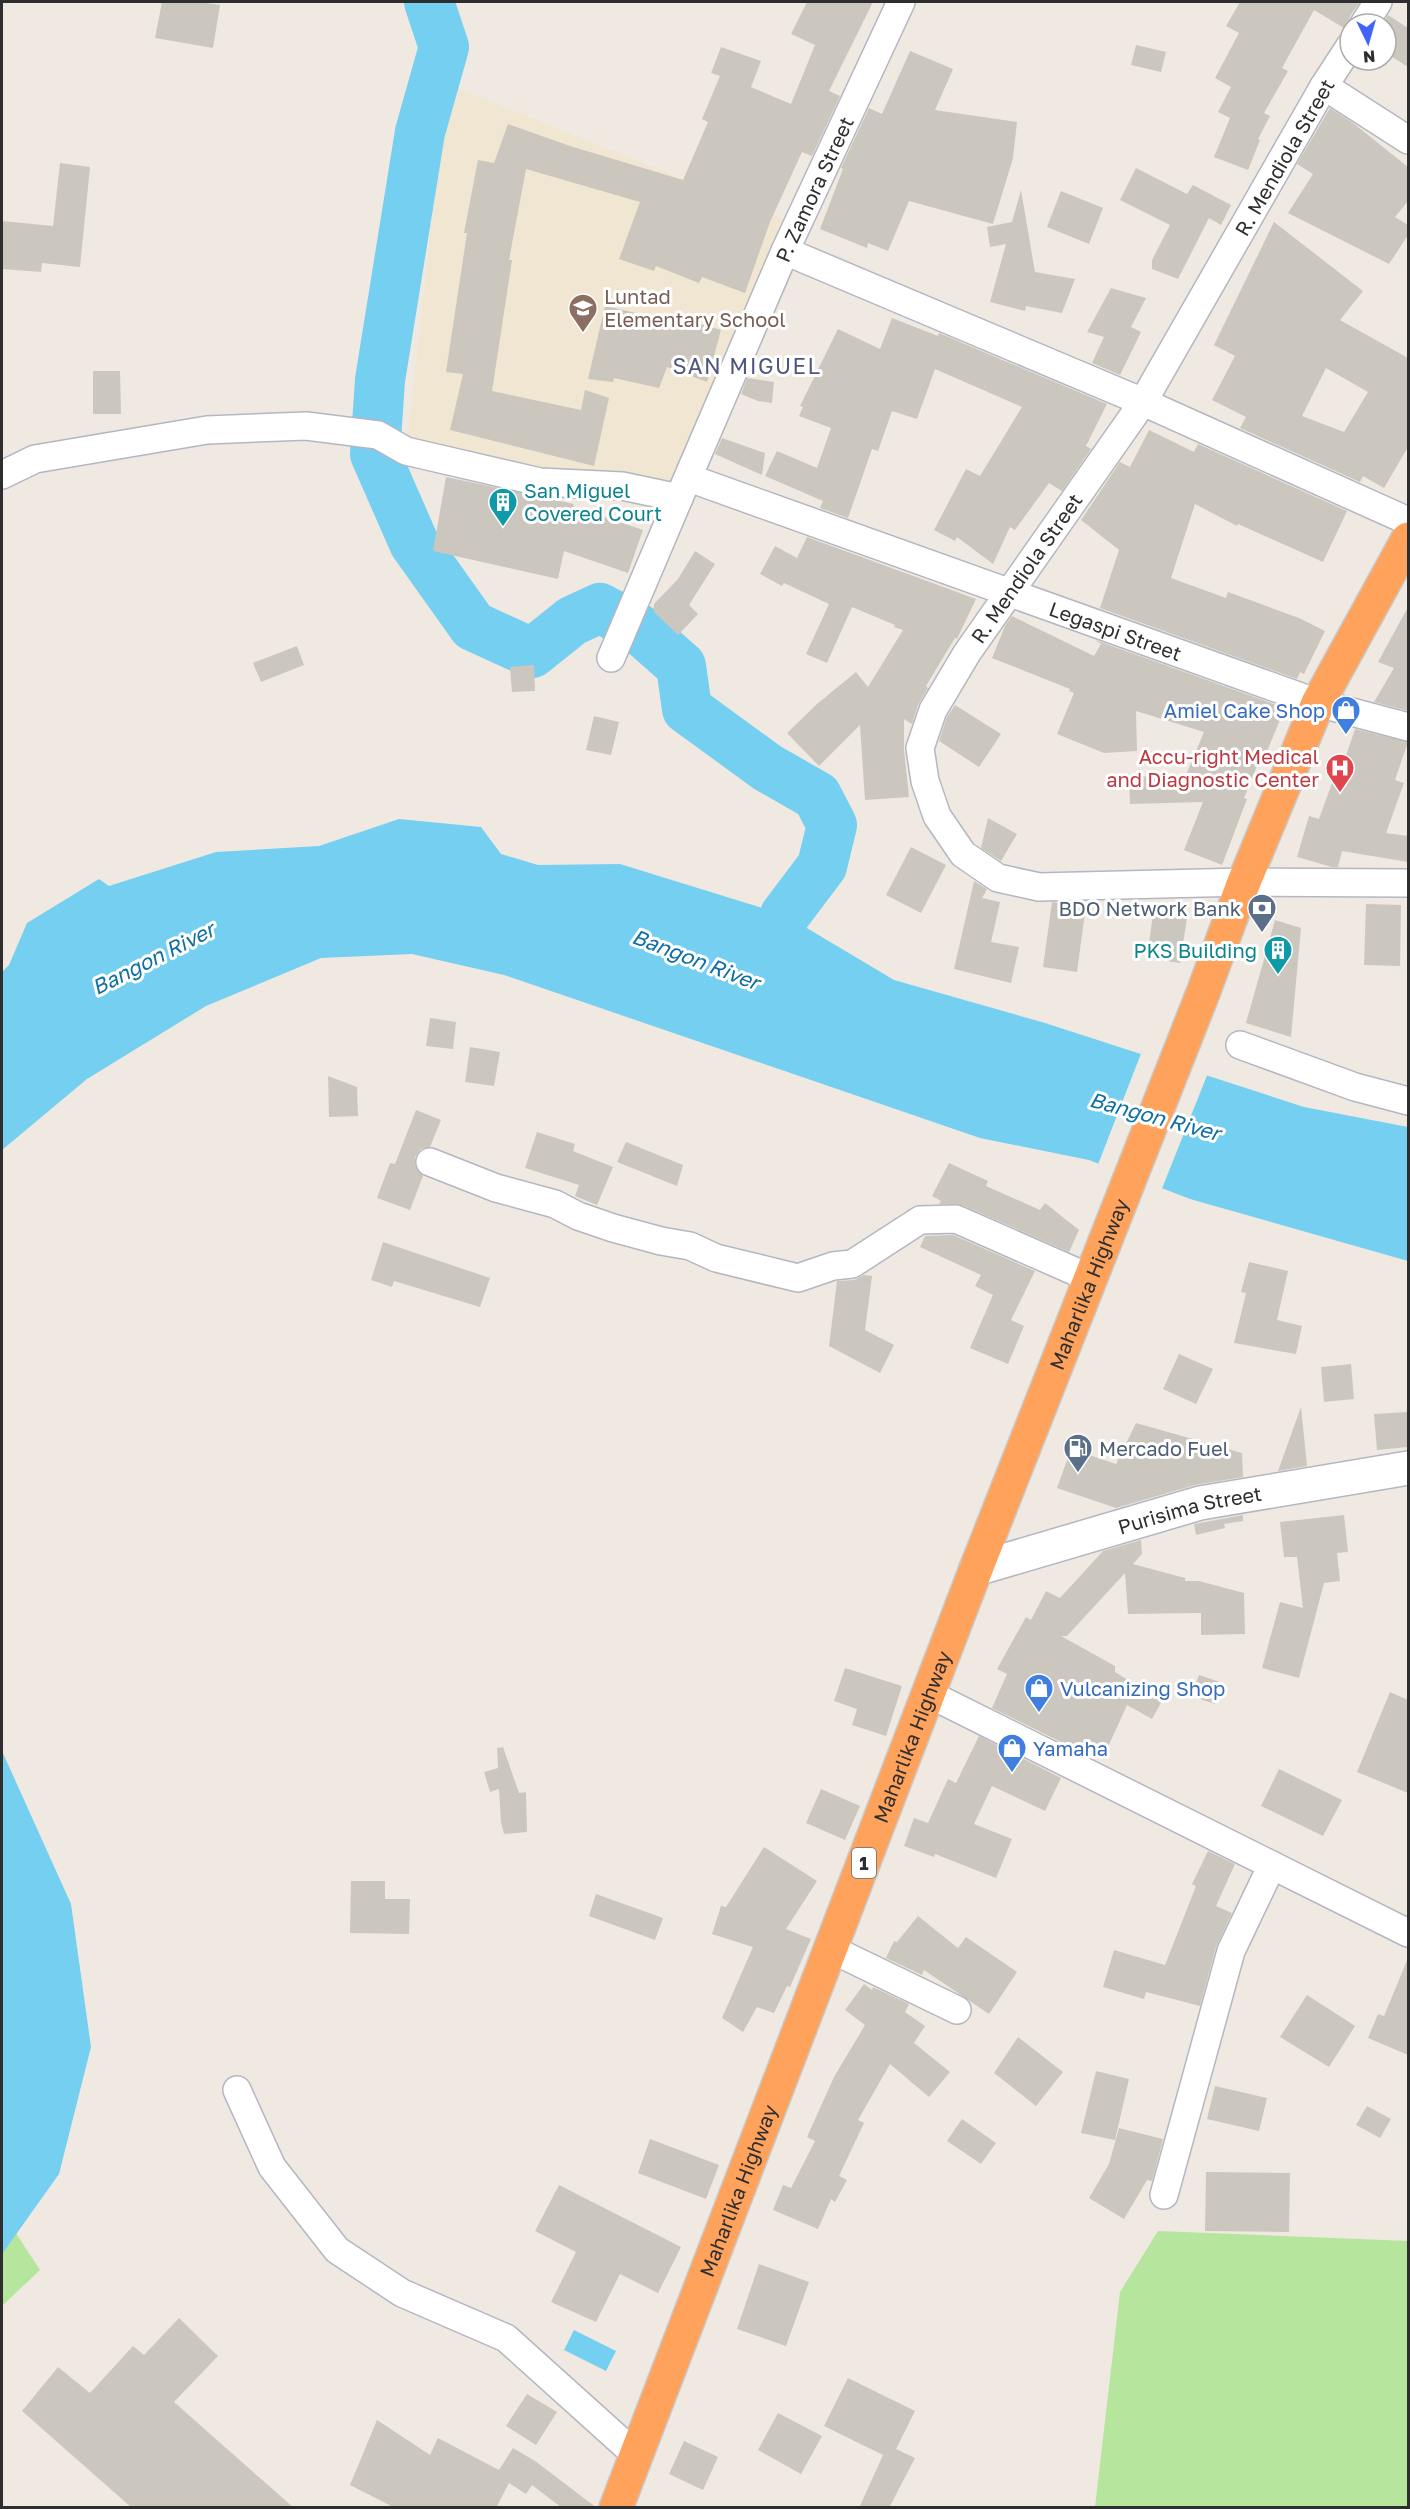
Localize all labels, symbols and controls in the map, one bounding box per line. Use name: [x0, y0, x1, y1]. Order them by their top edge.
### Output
north arrow: [1338, 12, 1398, 72]
text: N: [1362, 46, 1376, 67]
street label: R. Mendiola Street: [1229, 74, 1339, 240]
street label: P. Zamora Street: [770, 113, 858, 265]
place label: Luntad Elementary School: [604, 284, 786, 331]
school or university icon: Luntad Elementary School: [567, 292, 599, 334]
district label: SAN MIGUEL: [672, 352, 822, 379]
place label: San Miguel Covered Court: [524, 478, 662, 525]
building icon: San Miguel Covered Court: [487, 486, 519, 528]
street label: R. Mendiola Street: [965, 489, 1087, 647]
street label: Legaspi Street: [1046, 596, 1185, 665]
shop icon: Amiel Cake Shop: [1330, 694, 1362, 736]
place label: Amiel Cake Shop: [1164, 698, 1325, 722]
place label: Accu-right Medical and Diagnostic Center: [1106, 744, 1319, 791]
hospital icon: Accu-right Medical and Diagnostic Center: [1324, 752, 1356, 794]
bank icon: BDO Network Bank: [1246, 892, 1278, 934]
place label: BDO Network Bank: [1058, 896, 1241, 920]
water label: Bangon River: [87, 915, 221, 1000]
water label: Bangon River: [629, 923, 766, 996]
building icon: PKS Building: [1262, 934, 1294, 976]
place label: PKS Building: [1133, 938, 1257, 962]
water label: Bangon River: [1087, 1086, 1226, 1147]
street label: Maharlika Highway: [1044, 1195, 1133, 1373]
fuel station icon: Mercado Fuel: [1062, 1432, 1094, 1474]
place label: Mercado Fuel: [1099, 1436, 1229, 1460]
street label: Purisima Street: [1115, 1481, 1263, 1539]
street label: Maharlika Highway: [868, 1647, 955, 1826]
shop icon: Vulcanizing Shop: [1023, 1672, 1055, 1714]
place label: Vulcanizing Shop: [1060, 1676, 1225, 1700]
shop icon: Yamaha: [996, 1732, 1028, 1774]
place label: Yamaha: [1033, 1736, 1108, 1760]
road number: 1: [852, 1848, 876, 1878]
street label: Maharlika Highway: [694, 2101, 782, 2280]

